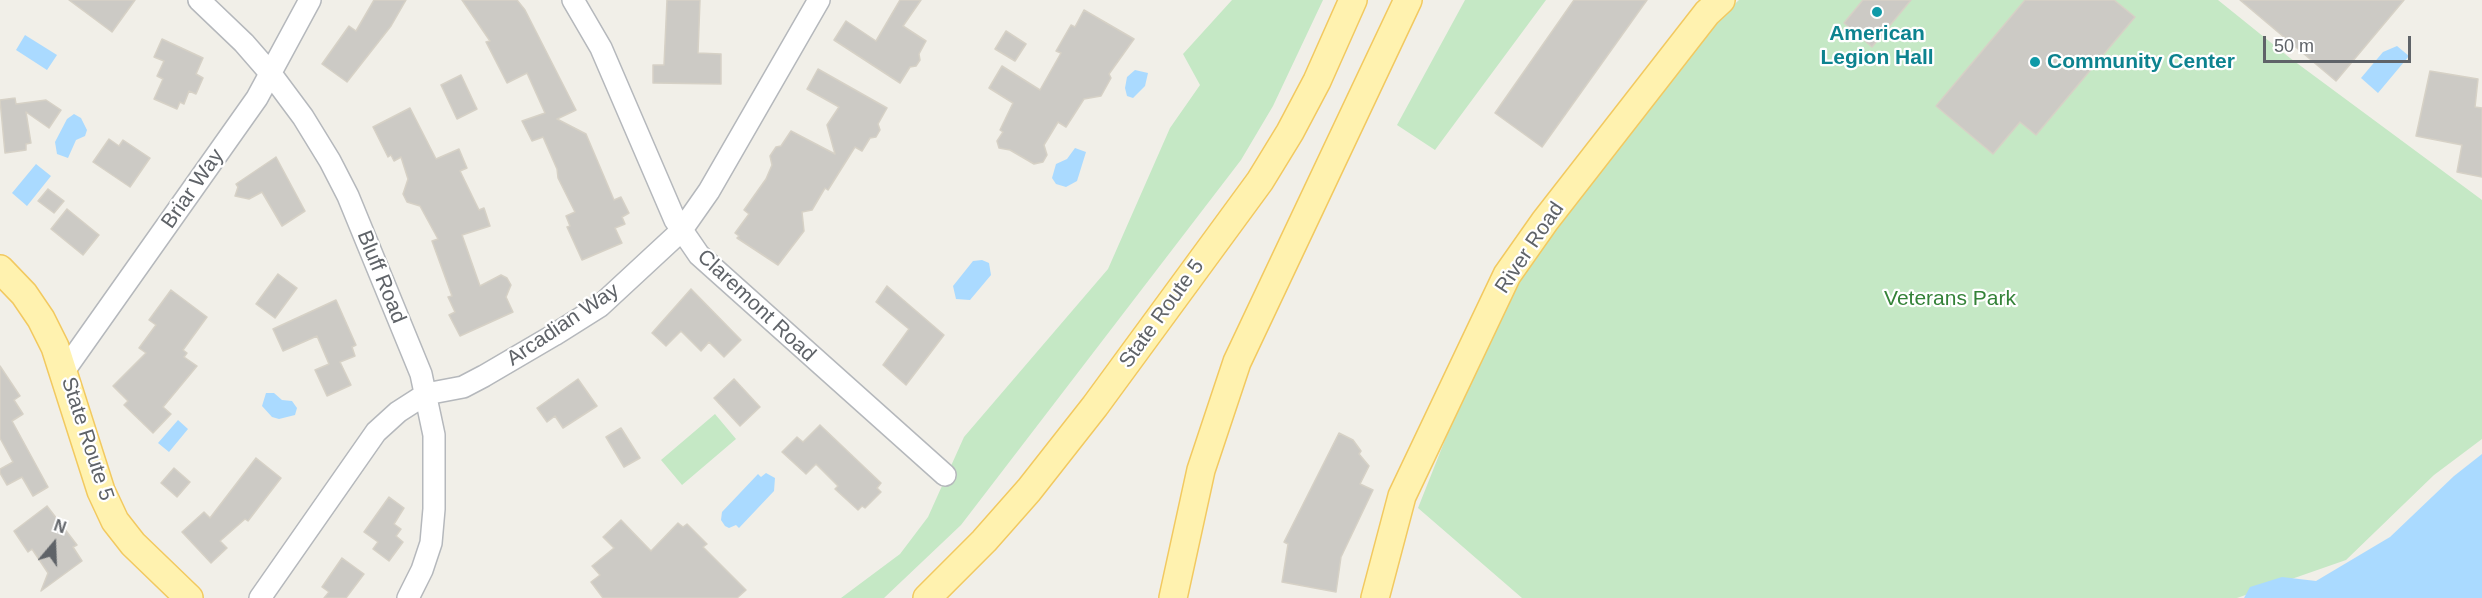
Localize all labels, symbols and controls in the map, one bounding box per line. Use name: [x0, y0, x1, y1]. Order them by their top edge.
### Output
marker: American Legion Hall: [1870, 5, 1884, 19]
place label: American Legion Hall: [1820, 21, 1934, 71]
scale bar: [2266, 24, 2414, 62]
text: 50 m: [2274, 36, 2314, 56]
place label: Community Center: [2047, 49, 2235, 75]
marker: Community Center: [2028, 55, 2042, 69]
street label: Briar Way: [156, 144, 230, 234]
street label: River Road: [1490, 197, 1570, 299]
street label: Bluff Road: [351, 227, 411, 327]
street label: Claremont Road: [691, 245, 821, 367]
street label: State Route 5: [1114, 255, 1210, 373]
street label: Arcadian Way: [502, 278, 624, 372]
park label: Veterans Park: [1884, 286, 2016, 312]
street label: State Route 5: [55, 374, 119, 504]
north arrow: [24, 514, 84, 574]
text: N: [52, 517, 68, 536]

